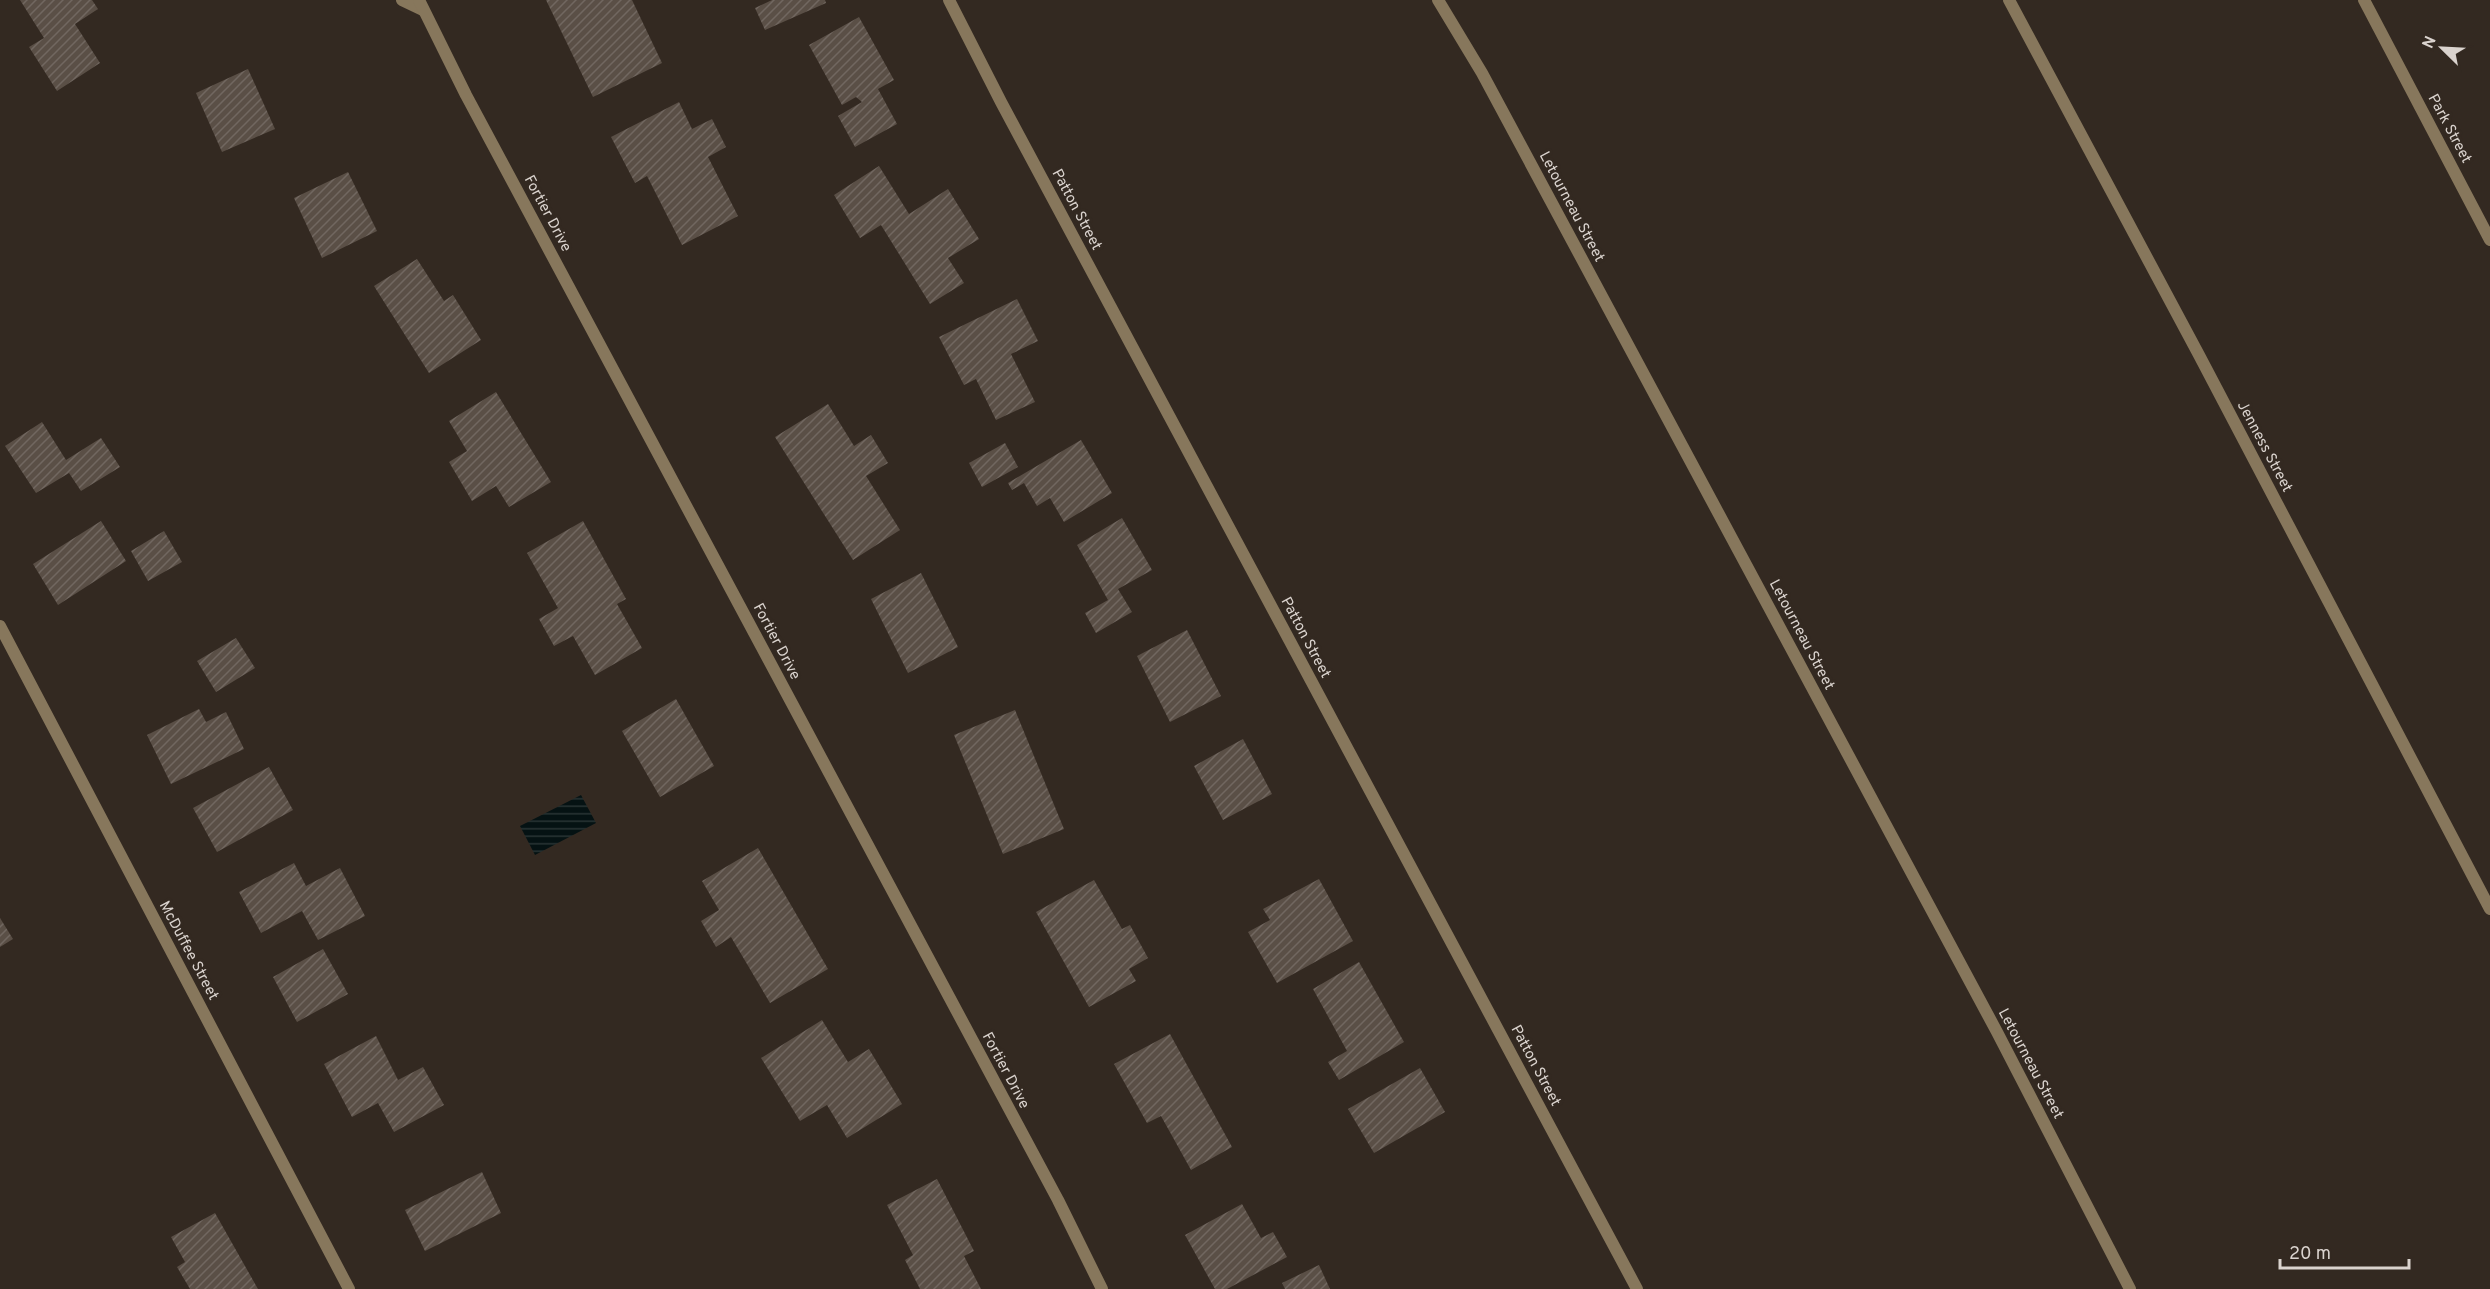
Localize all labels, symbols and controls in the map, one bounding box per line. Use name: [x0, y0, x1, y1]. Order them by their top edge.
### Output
north arrow: [2412, 18, 2472, 78]
text: N: [2419, 33, 2442, 52]
street label: Park Street: [2423, 91, 2475, 167]
street label: Letourneau Street: [1534, 149, 1608, 265]
street label: Patton Street: [1047, 166, 1105, 254]
street label: Fortier Drive: [519, 173, 575, 255]
street label: Jenness Street: [2232, 398, 2296, 496]
street label: Letourneau Street: [1764, 577, 1838, 693]
street label: Patton Street: [1276, 594, 1334, 682]
street label: Fortier Drive: [748, 601, 804, 683]
street label: McDuffee Street: [154, 898, 222, 1004]
street label: Letourneau Street: [1993, 1006, 2067, 1122]
street label: Patton Street: [1506, 1022, 1564, 1110]
street label: Fortier Drive: [977, 1030, 1033, 1112]
scale bar: [2280, 1232, 2409, 1270]
text: 20 m: [2289, 1243, 2331, 1266]

